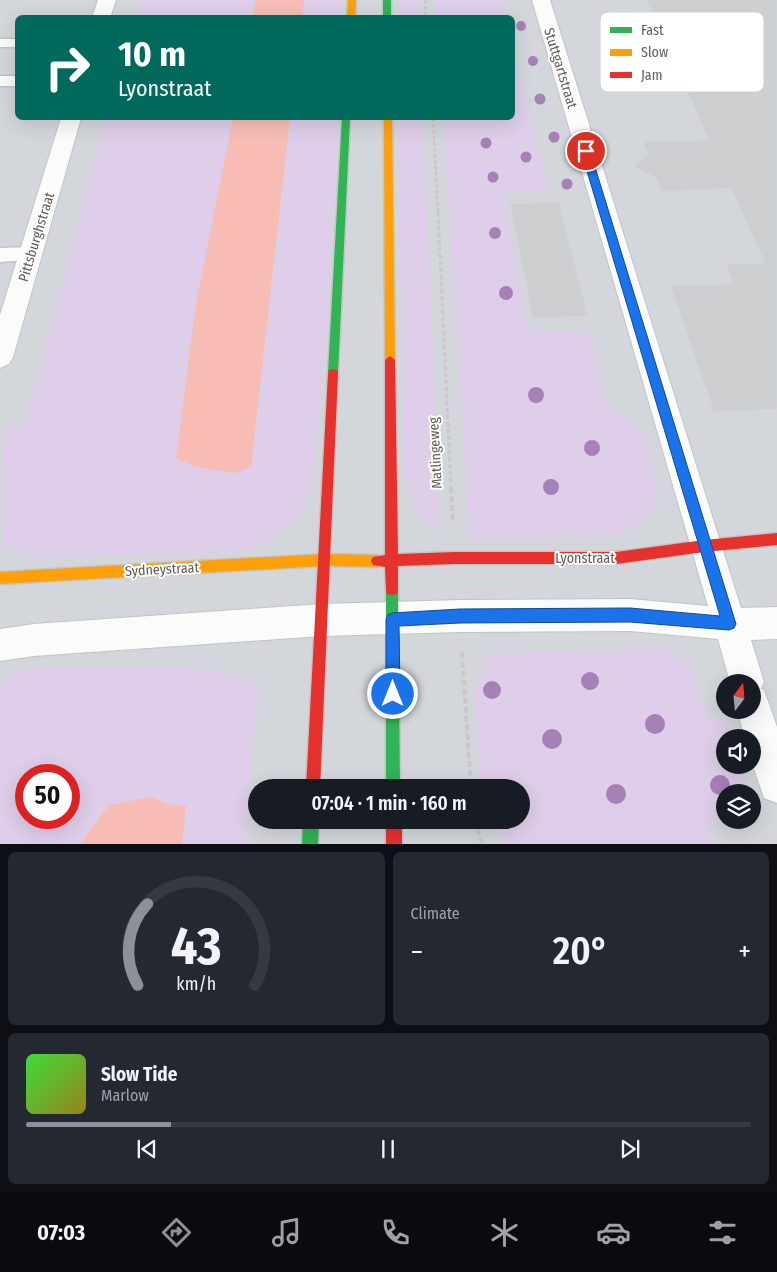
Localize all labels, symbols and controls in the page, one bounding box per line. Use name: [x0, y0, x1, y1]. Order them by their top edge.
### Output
legend: [600, 12, 764, 92]
text: Fast: [641, 22, 664, 39]
street label: Stuttgartstraat: [540, 26, 581, 111]
text: 10 m: [118, 33, 186, 75]
icon: right: [35, 35, 100, 100]
text: Slow: [641, 44, 668, 61]
text: Jam: [641, 67, 662, 84]
text: Lyonstraat: [118, 75, 211, 102]
pin: [565, 130, 607, 172]
icon: arrive: [572, 137, 600, 165]
street label: Pittsburghstraat: [15, 190, 58, 284]
street label: Matlingeweg: [425, 416, 446, 489]
street label: Lyonstraat: [555, 550, 615, 567]
street label: Sydneystraat: [125, 559, 200, 580]
position arrow: [366, 667, 418, 719]
north arrow: [716, 674, 761, 719]
map controls: [716, 674, 761, 829]
button: sound: [716, 729, 761, 774]
speed limit sign: 50: [15, 764, 80, 829]
button: layers: [716, 784, 761, 829]
text: 07:04 · 1 min · 160 m: [312, 792, 466, 815]
text: Climate: [411, 904, 460, 923]
text: 43: [171, 915, 222, 978]
text: 20°: [553, 928, 609, 974]
text: −: [411, 935, 423, 968]
text: +: [738, 935, 751, 968]
text: km/h: [176, 973, 216, 995]
text: Slow Tide: [101, 1063, 177, 1086]
text: Marlow: [101, 1086, 149, 1105]
icon: previous: [133, 1135, 161, 1163]
icon: pause: [374, 1135, 402, 1163]
icon: next: [616, 1135, 644, 1163]
icon: directions: [159, 1215, 194, 1250]
icon: music: [269, 1215, 304, 1250]
icon: phone: [378, 1215, 413, 1250]
icon: climate: [487, 1215, 522, 1250]
icon: car: [596, 1215, 631, 1250]
icon: filters: [705, 1215, 740, 1250]
text: 07:03: [37, 1219, 85, 1246]

